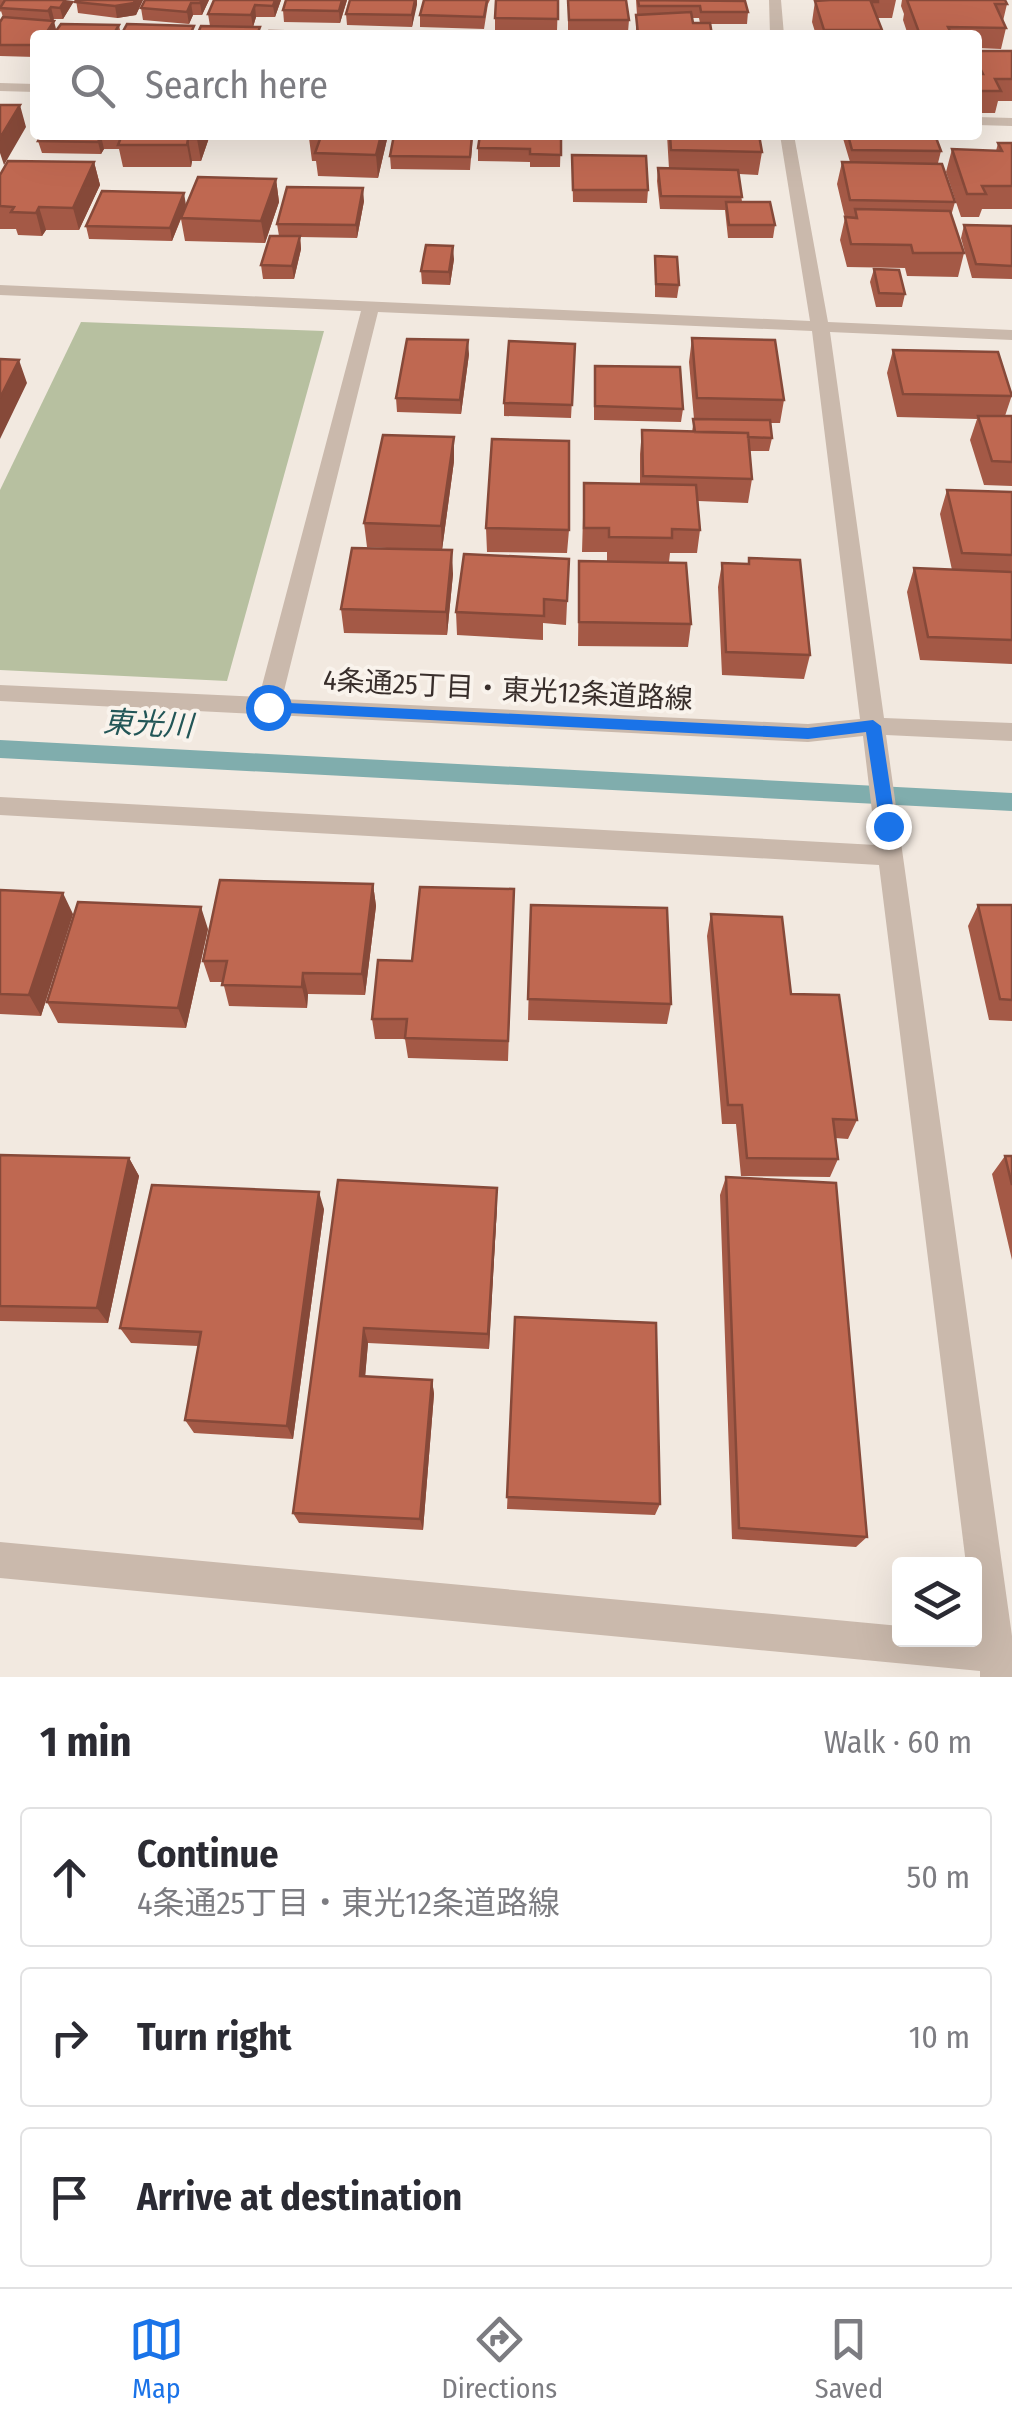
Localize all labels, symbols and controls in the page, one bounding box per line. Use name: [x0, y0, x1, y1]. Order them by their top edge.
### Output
search box: [30, 30, 982, 140]
icon: search: [65, 58, 120, 113]
text: Search here: [145, 62, 328, 108]
street label: 4条通25丁目・東光12条道路線: [322, 663, 694, 716]
route start: [246, 685, 292, 731]
water label: 東光川: [102, 704, 197, 744]
route end: [866, 804, 912, 850]
map controls: [892, 1557, 982, 1647]
button: layers: [892, 1557, 982, 1647]
text: 1 min: [40, 1717, 131, 1767]
text: Walk · 60 m: [824, 1723, 972, 1761]
text: Continue: [137, 1831, 278, 1877]
icon: ahead: [42, 1850, 97, 1905]
text: 50 m: [907, 1858, 970, 1896]
text: 4条通25丁目・東光12条道路線: [137, 1884, 560, 1922]
icon: right: [42, 2010, 97, 2065]
text: Turn right: [137, 2014, 291, 2060]
text: 10 m: [909, 2018, 970, 2056]
icon: arrive: [42, 2170, 97, 2225]
text: Arrive at destination: [137, 2174, 462, 2220]
tab: Map: [129, 2312, 184, 2405]
tab: Directions: [441, 2312, 557, 2405]
tab: Saved: [815, 2312, 883, 2405]

